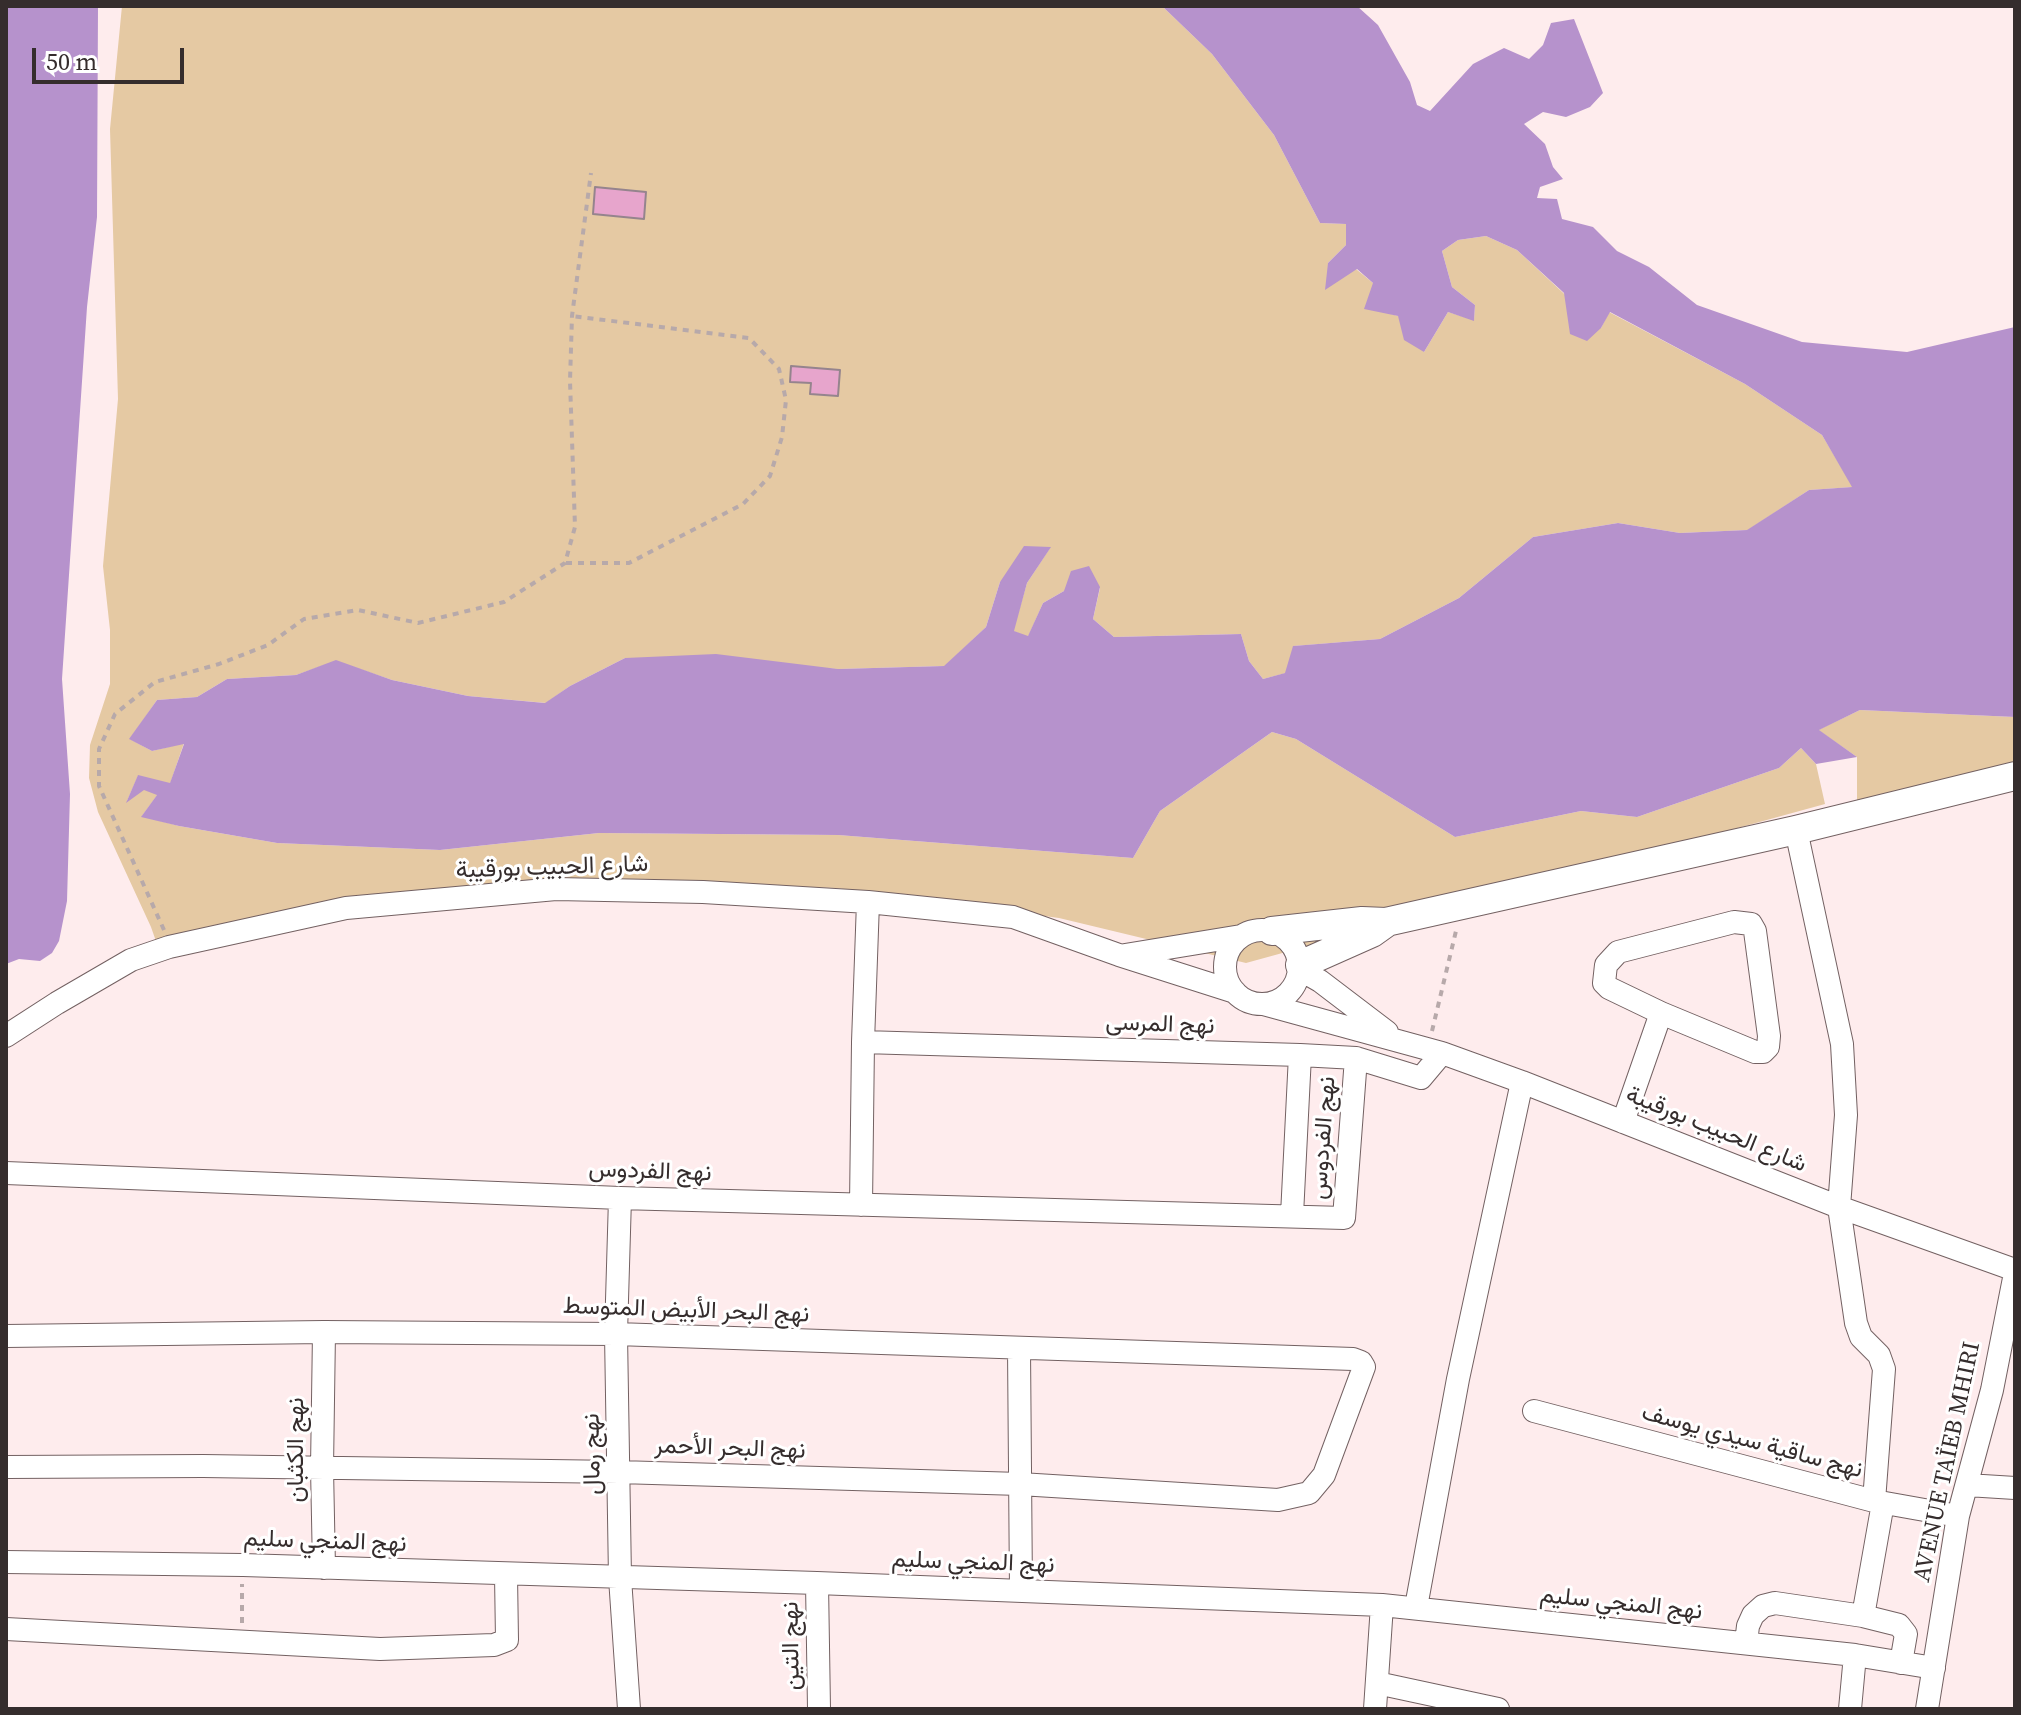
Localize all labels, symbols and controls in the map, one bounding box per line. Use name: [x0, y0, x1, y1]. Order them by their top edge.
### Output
scale bar: [36, 32, 188, 82]
text: 50 m: [46, 45, 97, 78]
street label: شارع الحبيب بورقيبة: [455, 850, 649, 886]
street label: نهج المرسى: [1105, 1009, 1215, 1041]
street label: نهج الفردوس: [1305, 1076, 1343, 1200]
street label: شارع الحبيب بورقيبة: [1621, 1081, 1811, 1179]
street label: نهج الفردوس: [588, 1155, 712, 1189]
street label: نهج البحر الأبيض المتوسط: [562, 1292, 810, 1330]
street label: AVENUE TAÏEB MHIRI: [1908, 1339, 1988, 1585]
street label: نهج الكثبان: [283, 1397, 311, 1503]
street label: نهج ساقية سيدي يوسف: [1638, 1399, 1866, 1485]
street label: نهج رمال: [578, 1413, 608, 1495]
street label: نهج البحر الأحمر: [654, 1432, 806, 1466]
street label: نهج المنجي سليم: [243, 1525, 407, 1559]
street label: نهج المنجي سليم: [891, 1546, 1055, 1580]
street label: نهج المنجي سليم: [1538, 1581, 1704, 1627]
street label: نهج التين: [777, 1601, 807, 1691]

